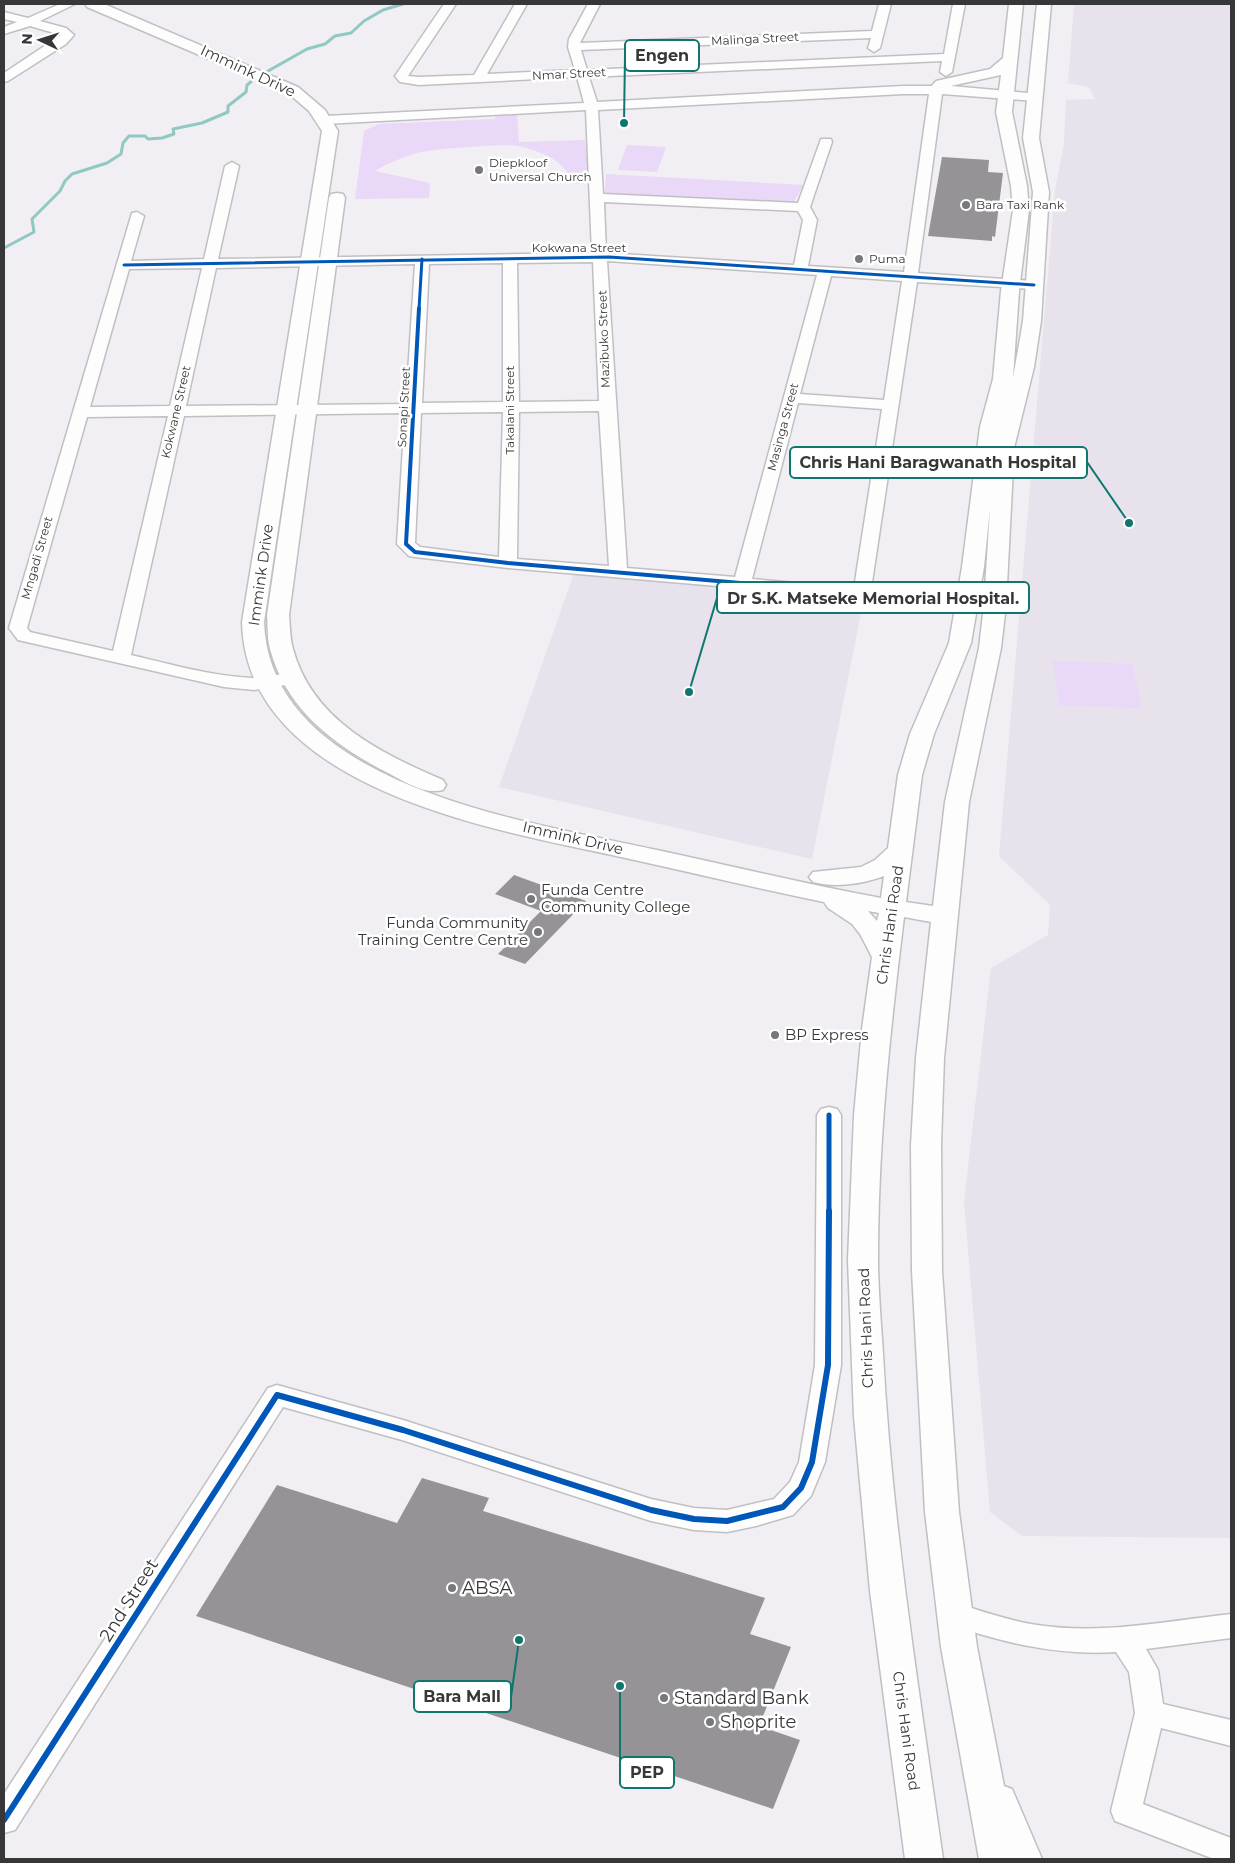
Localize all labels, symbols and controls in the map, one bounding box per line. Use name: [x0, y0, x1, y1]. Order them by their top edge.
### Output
north arrow: [15, 15, 65, 65]
street label: Malinga Street: [711, 29, 799, 48]
text: N: [18, 33, 36, 45]
street label: Immink Drive: [198, 40, 299, 101]
callout: Engen: [625, 40, 699, 71]
text: Engen: [635, 46, 689, 65]
street label: Nmar Street: [532, 64, 606, 83]
place label: Diepkloof Universal Church: [489, 155, 592, 184]
marker: Diepkloof Universal Church: [473, 164, 485, 176]
place label: Bara Taxi Rank: [976, 197, 1065, 212]
marker: Bara Taxi Rank: [960, 199, 972, 211]
street label: Kokwana Street: [532, 240, 626, 255]
place label: Puma: [869, 251, 906, 266]
marker: Puma: [853, 253, 865, 265]
street label: Mazibuko Street: [594, 290, 613, 388]
street label: Kokwane Street: [158, 364, 194, 460]
street label: Takalani Street: [502, 365, 517, 454]
street label: Sonapi Street: [394, 366, 413, 448]
street label: Masinga Street: [764, 381, 801, 473]
callout: Chris Hani Baragwanath Hospital: [790, 447, 1087, 478]
text: Chris Hani Baragwanath Hospital: [799, 453, 1077, 472]
street label: Mngadi Street: [18, 515, 56, 601]
street label: Immink Drive: [244, 523, 277, 627]
callout: Dr S.K. Matseke Memorial Hospital.: [717, 582, 1029, 613]
text: Dr S.K. Matseke Memorial Hospital.: [727, 589, 1019, 608]
street label: Immink Drive: [521, 817, 625, 858]
street label: Chris Hani Road: [872, 864, 907, 986]
place label: Funda Centre Community College: [541, 880, 690, 916]
marker: Funda Centre Community College: [525, 893, 537, 905]
place label: Funda Community Training Centre Centre: [358, 913, 529, 949]
marker: Funda Community Training Centre Centre: [532, 926, 544, 938]
place label: BP Express: [785, 1025, 869, 1044]
marker: BP Express: [769, 1029, 781, 1041]
street label: Chris Hani Road: [854, 1268, 877, 1388]
street label: 2nd Street: [95, 1554, 163, 1646]
place label: ABSA: [462, 1577, 513, 1599]
marker: ABSA: [446, 1582, 458, 1594]
street label: Chris Hani Road: [889, 1670, 924, 1792]
callout: Bara Mall: [414, 1681, 511, 1712]
text: Bara Mall: [423, 1687, 501, 1706]
place label: Standard Bank: [674, 1687, 809, 1709]
marker: Standard Bank: [658, 1692, 670, 1704]
place label: Shoprite: [720, 1711, 796, 1733]
marker: Shoprite: [704, 1716, 716, 1728]
callout: PEP: [620, 1757, 674, 1788]
text: PEP: [630, 1763, 664, 1782]

